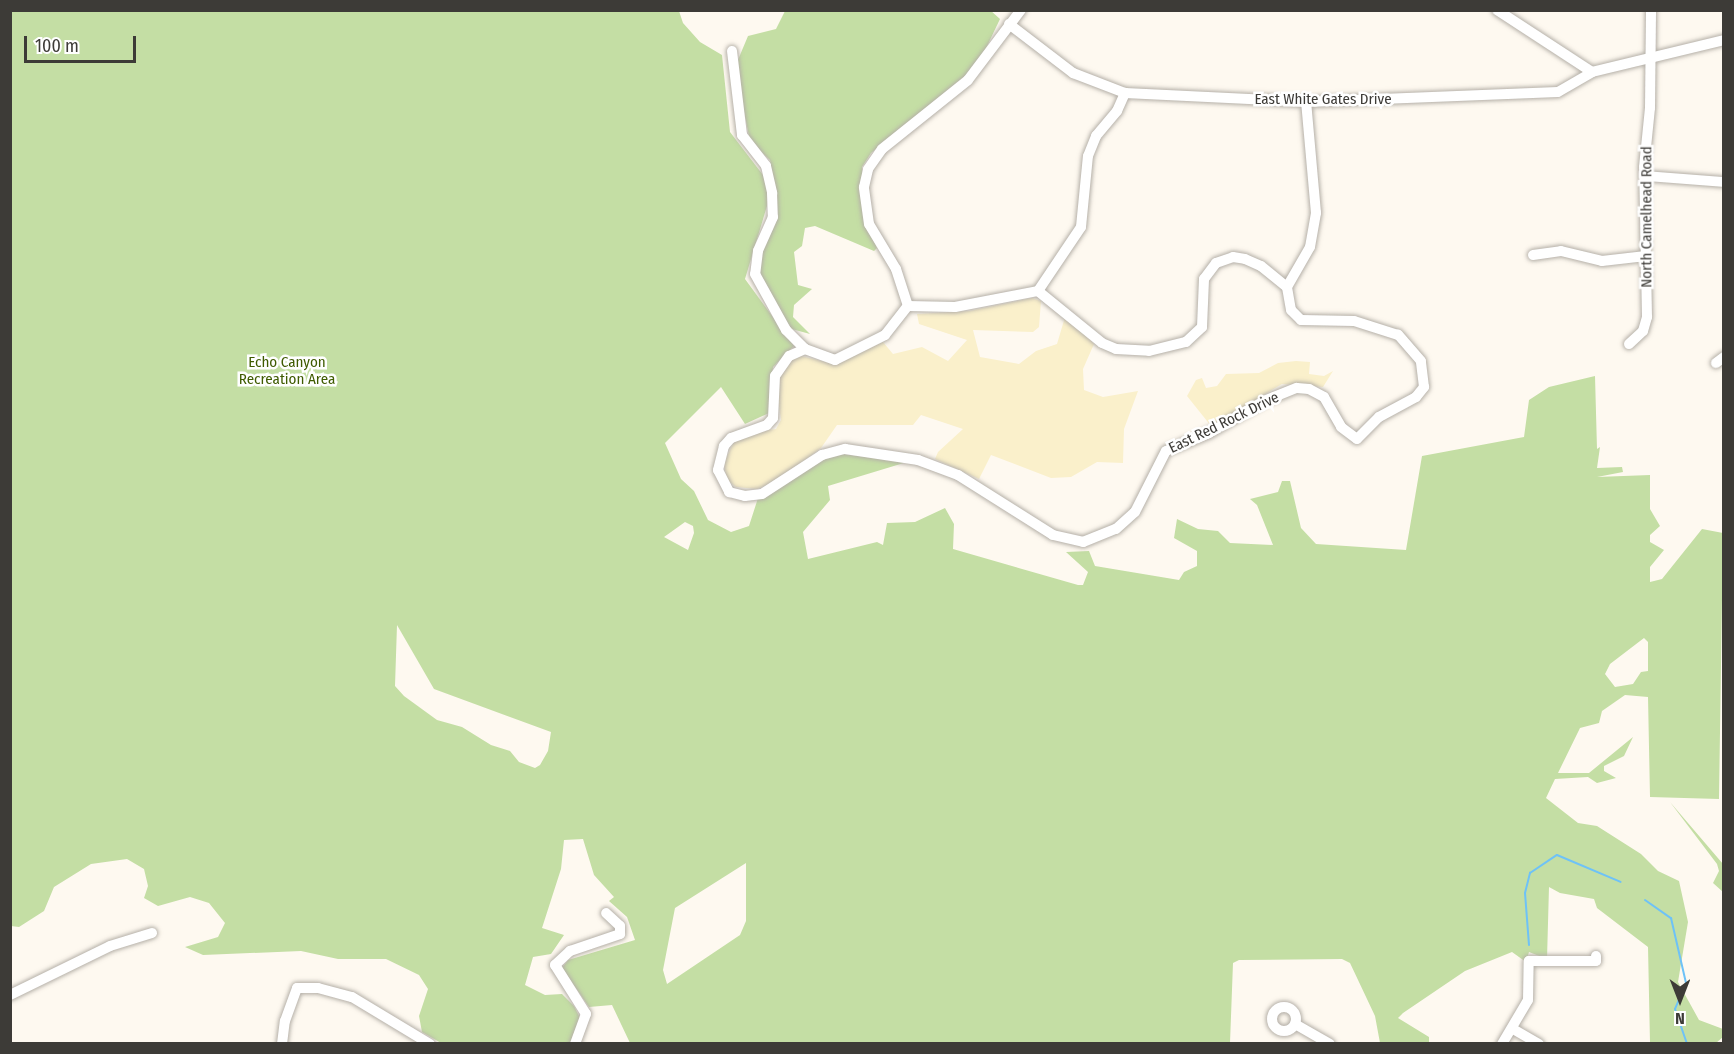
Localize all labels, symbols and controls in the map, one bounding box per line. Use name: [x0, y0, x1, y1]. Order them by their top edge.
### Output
scale bar: [27, 24, 140, 62]
text: 100 m: [35, 35, 79, 57]
street label: East White Gates Drive: [1254, 91, 1392, 109]
street label: North Camelhead Road: [1638, 146, 1656, 288]
park label: Echo Canyon Recreation Area: [239, 353, 335, 388]
street label: East Red Rock Drive: [1166, 389, 1282, 457]
north arrow: [1650, 970, 1710, 1030]
text: N: [1675, 1009, 1685, 1028]

